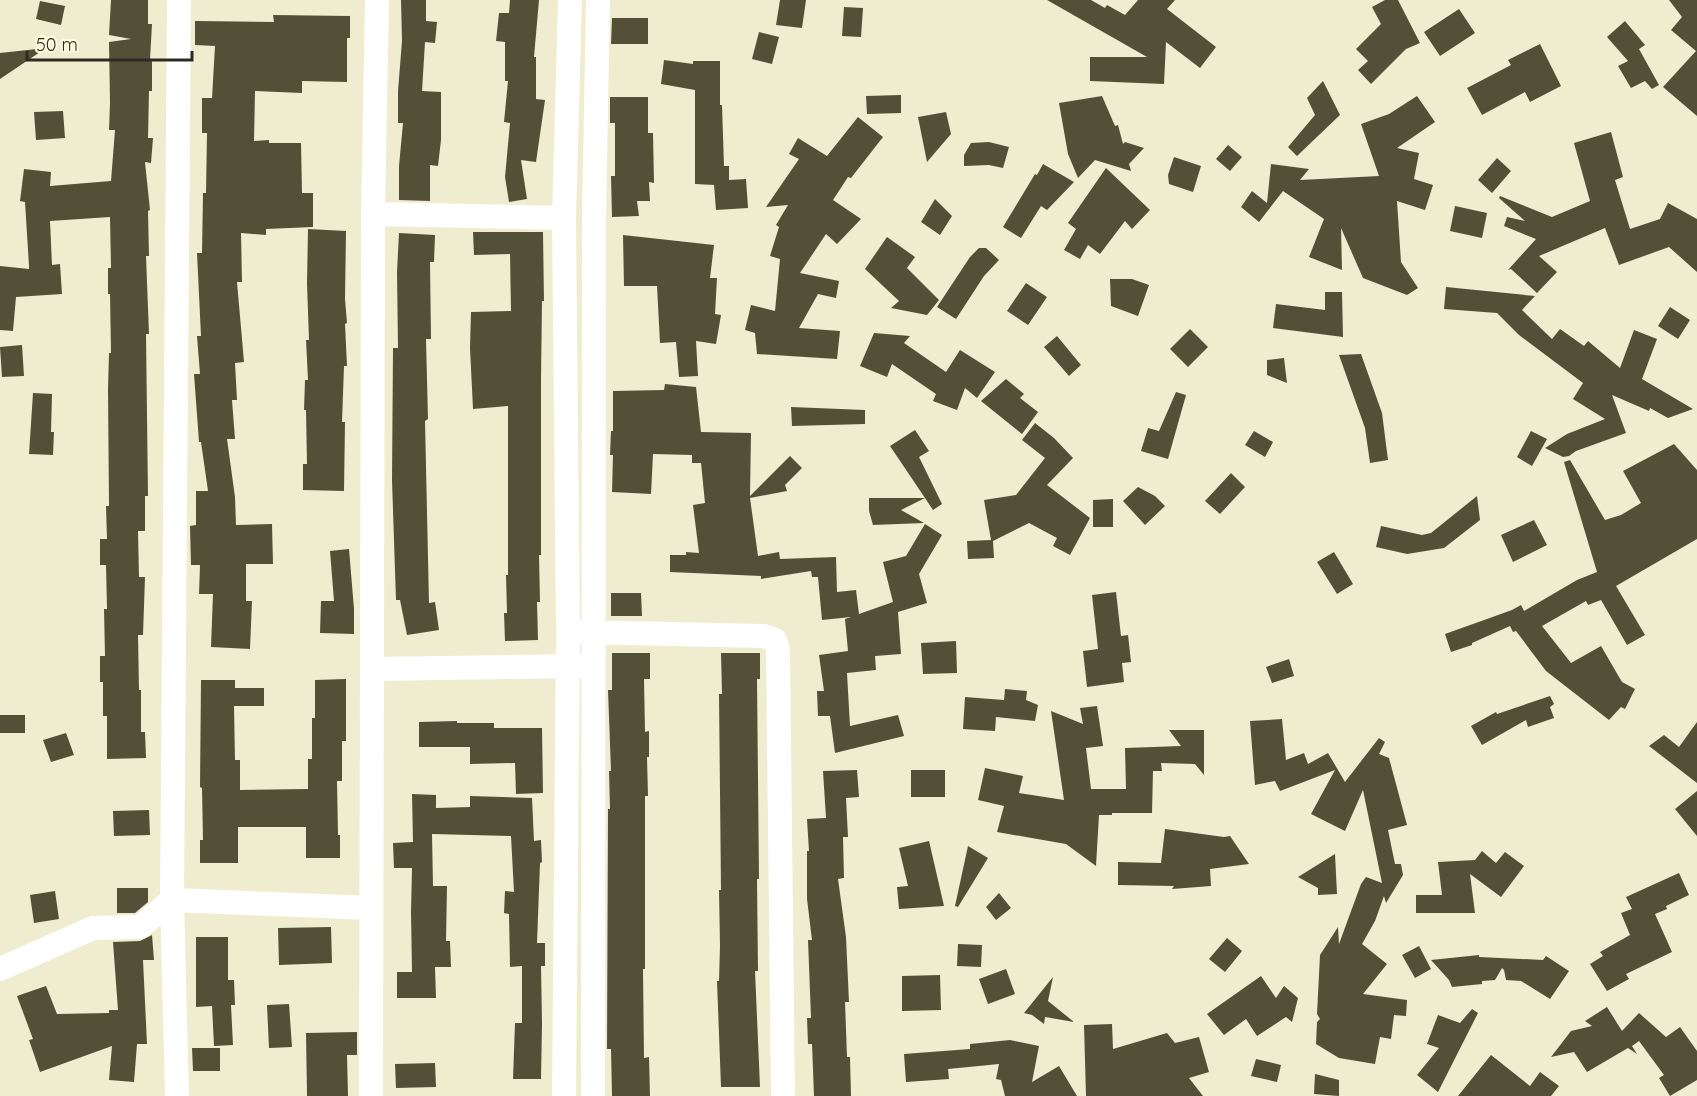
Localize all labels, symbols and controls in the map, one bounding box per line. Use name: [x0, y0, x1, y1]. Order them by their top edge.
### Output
scale bar: [27, 24, 192, 62]
text: 50 m: [36, 33, 78, 56]

